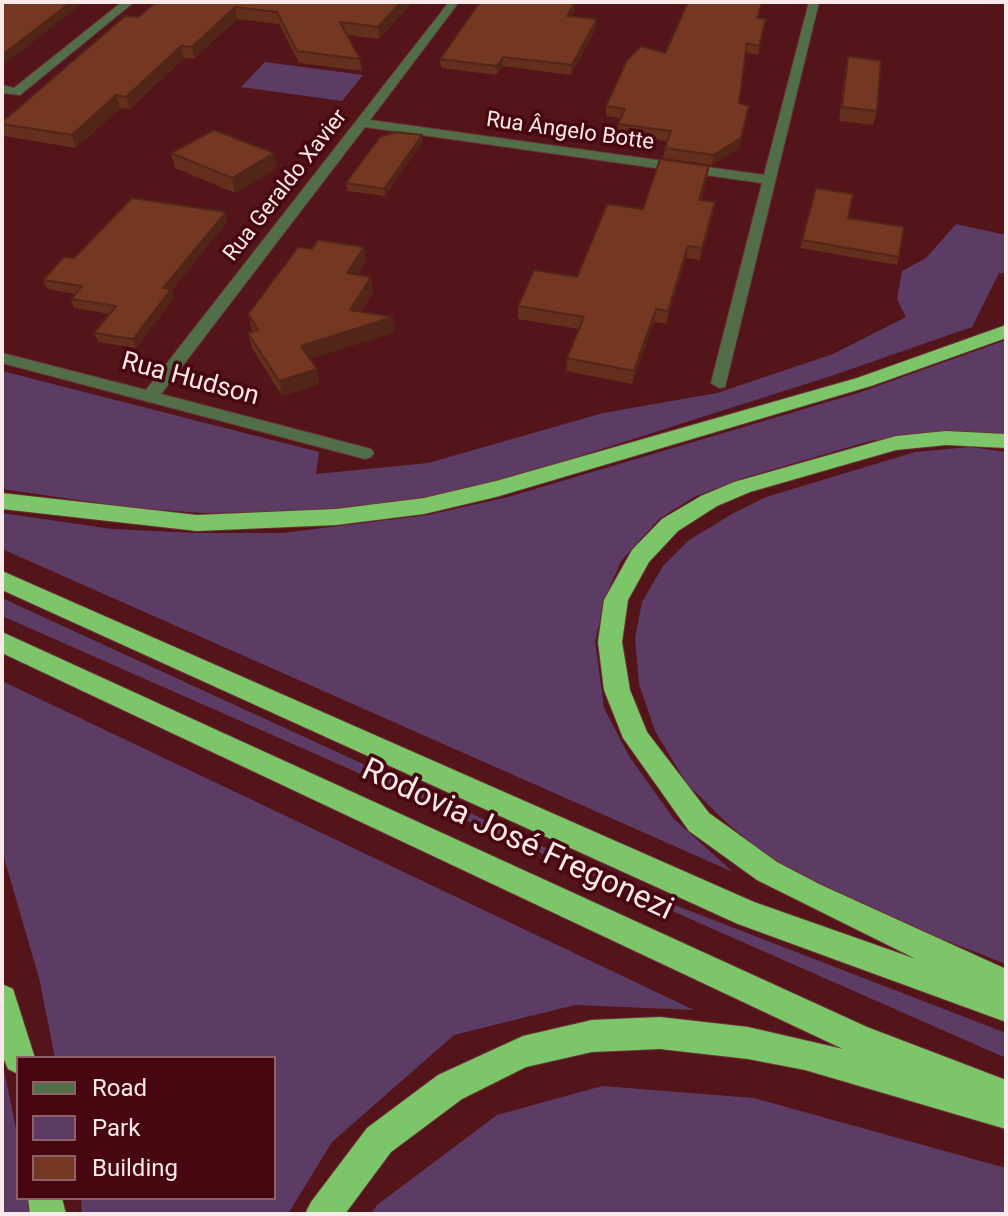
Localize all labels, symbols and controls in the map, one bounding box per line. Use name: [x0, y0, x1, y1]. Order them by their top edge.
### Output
street label: Rua Geraldo Xavier: [219, 105, 353, 267]
street label: Rua Ângelo Botte: [484, 107, 656, 157]
street label: Rua Hudson: [118, 347, 262, 413]
street label: Rodovia José Fregonezi: [355, 752, 679, 930]
legend: [16, 1056, 276, 1200]
text: Road: [92, 1074, 147, 1102]
text: Park: [92, 1114, 140, 1142]
text: Building: [92, 1154, 178, 1182]

